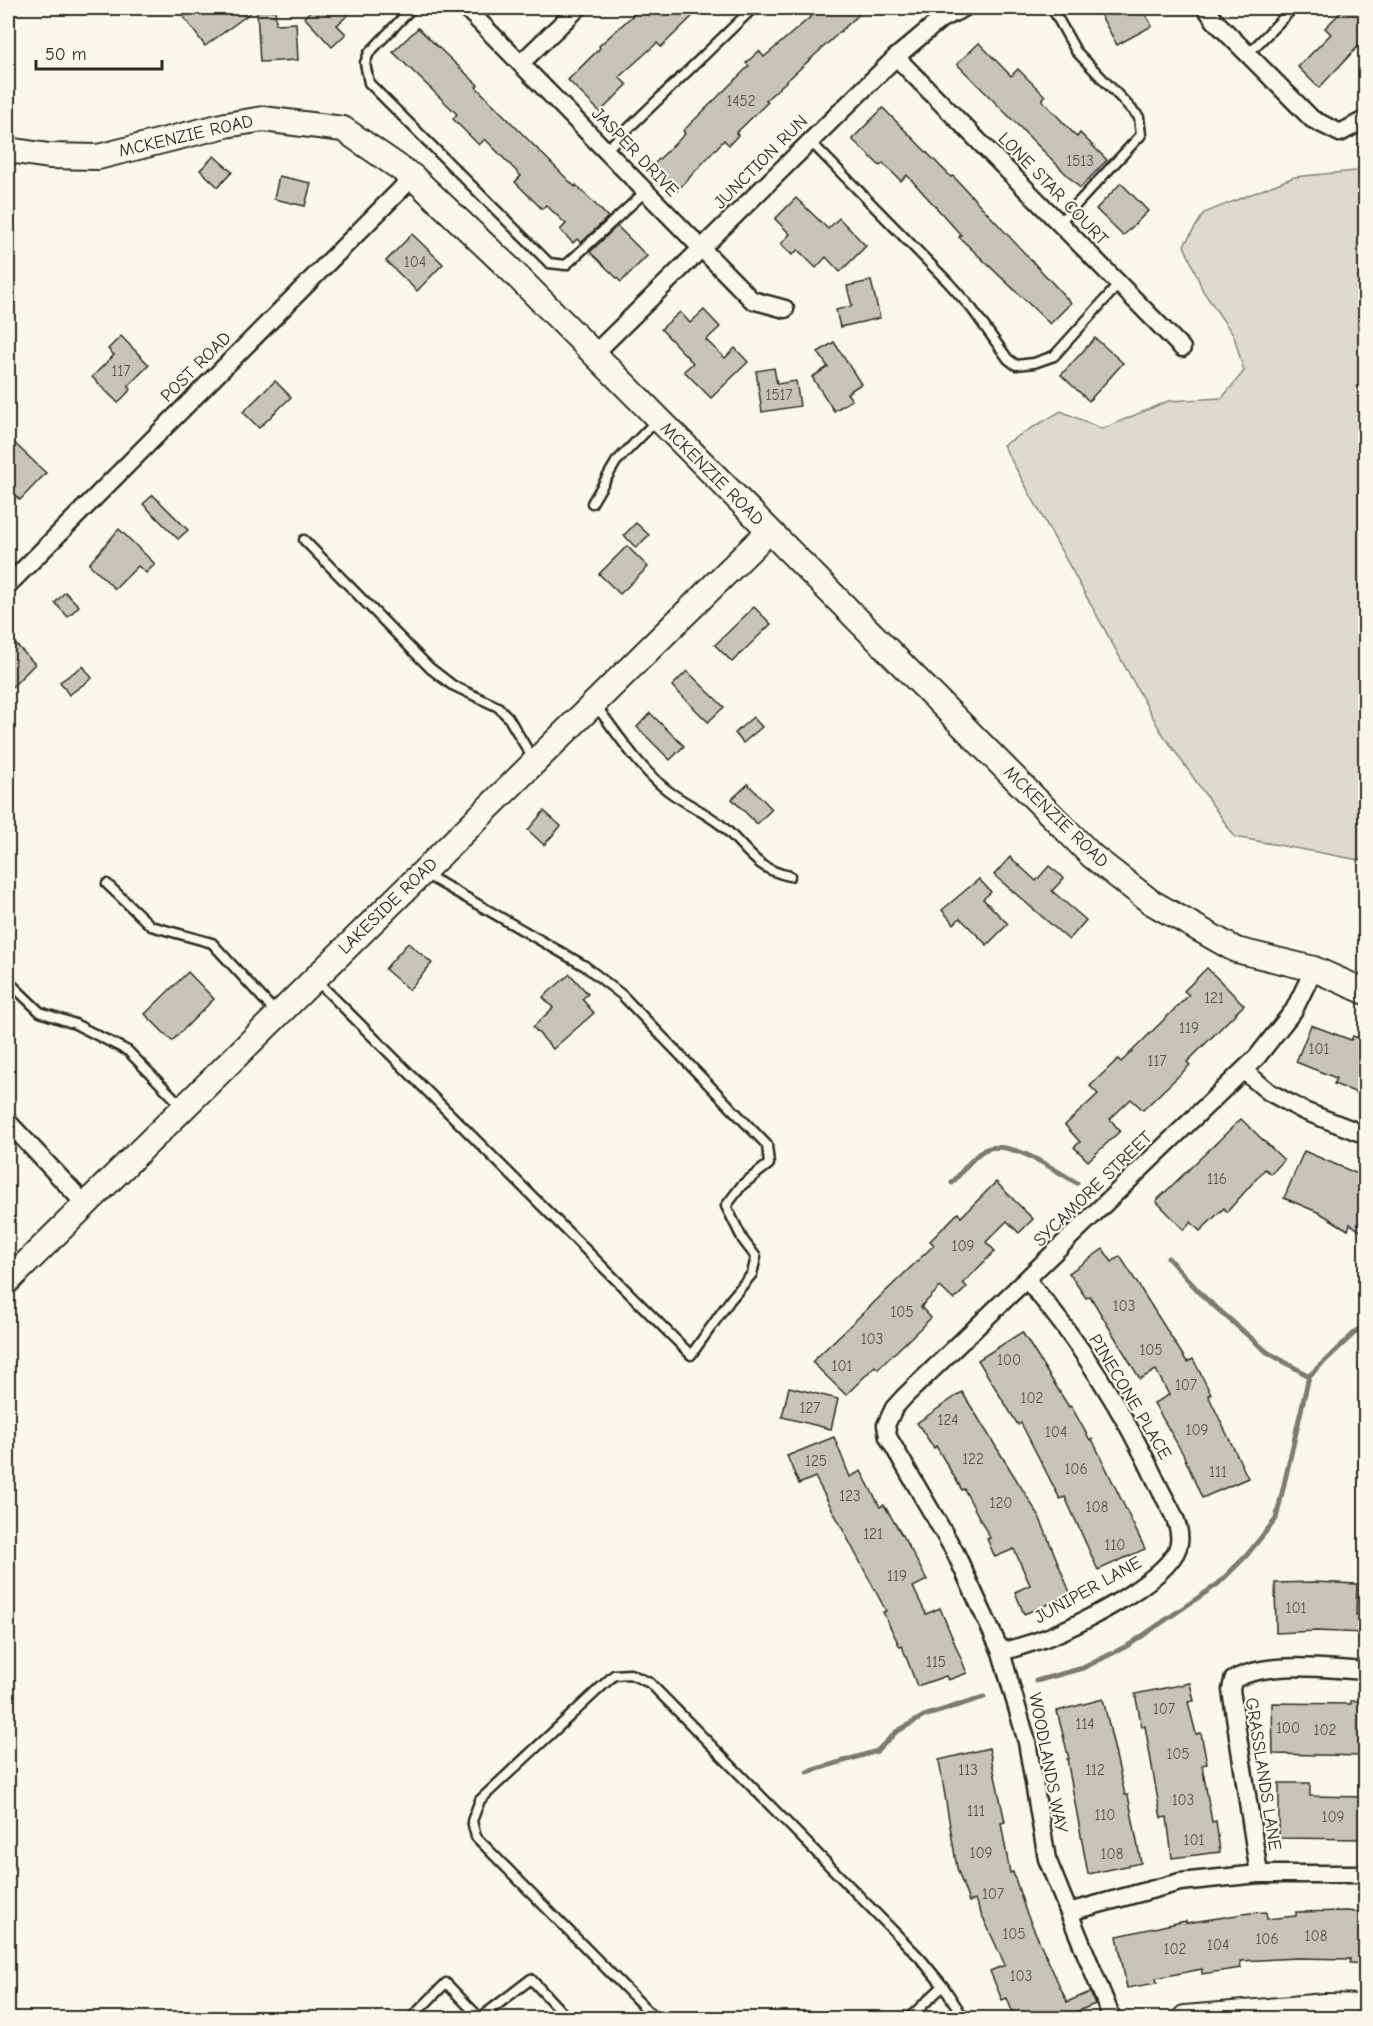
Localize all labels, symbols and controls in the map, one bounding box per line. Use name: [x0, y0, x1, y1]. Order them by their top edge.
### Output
scale bar: [36, 33, 162, 71]
text: 50 m: [45, 44, 87, 65]
house number: 1452: [726, 92, 756, 110]
street label: JASPER DRIVE: [587, 103, 683, 201]
street label: MCKENZIE ROAD: [117, 110, 255, 162]
street label: JUNCTION RUN: [710, 111, 812, 213]
street label: LONE STAR COURT: [994, 128, 1113, 250]
house number: 1513: [1066, 152, 1094, 170]
house number: 104: [404, 253, 426, 271]
street label: POST ROAD: [156, 327, 236, 407]
house number: 117: [112, 362, 130, 380]
house number: 1517: [765, 386, 793, 404]
street label: MCKENZIE ROAD: [656, 418, 768, 530]
street label: MCKENZIE ROAD: [999, 762, 1113, 872]
street label: LAKESIDE ROAD: [334, 853, 442, 959]
house number: 121: [1204, 989, 1224, 1007]
house number: 119: [1179, 1019, 1199, 1037]
house number: 101: [1308, 1040, 1330, 1058]
house number: 117: [1148, 1052, 1166, 1070]
street label: SYCAMORE STREET: [1029, 1127, 1157, 1251]
house number: 116: [1207, 1170, 1227, 1188]
house number: 109: [951, 1237, 975, 1255]
house number: 103: [1113, 1297, 1135, 1315]
house number: 105: [890, 1303, 914, 1321]
house number: 103: [861, 1330, 883, 1348]
street label: PINECONE PLACE: [1084, 1331, 1176, 1464]
house number: 105: [1139, 1341, 1163, 1359]
house number: 100: [997, 1351, 1021, 1369]
house number: 101: [831, 1357, 853, 1375]
house number: 107: [1175, 1376, 1197, 1394]
house number: 102: [1021, 1389, 1043, 1407]
house number: 127: [800, 1399, 820, 1417]
house number: 124: [938, 1411, 958, 1429]
house number: 109: [1185, 1421, 1209, 1439]
house number: 104: [1045, 1423, 1067, 1441]
house number: 122: [962, 1450, 984, 1468]
house number: 125: [805, 1452, 827, 1470]
house number: 106: [1064, 1460, 1088, 1478]
house number: 111: [1209, 1463, 1227, 1481]
house number: 123: [839, 1487, 861, 1505]
house number: 120: [990, 1494, 1012, 1512]
house number: 108: [1086, 1498, 1108, 1516]
house number: 121: [863, 1525, 883, 1543]
house number: 110: [1104, 1536, 1126, 1554]
street label: JUNIPER LANE: [1031, 1552, 1145, 1628]
house number: 119: [887, 1567, 907, 1585]
house number: 101: [1285, 1599, 1307, 1617]
house number: 115: [926, 1653, 946, 1671]
street label: WOODLANDS WAY: [1024, 1691, 1072, 1835]
street label: GRASSLANDS LANE: [1241, 1696, 1285, 1852]
house number: 107: [1153, 1700, 1175, 1718]
house number: 114: [1075, 1715, 1095, 1733]
house number: 100: [1276, 1719, 1300, 1737]
house number: 102: [1314, 1721, 1336, 1739]
house number: 105: [1166, 1745, 1190, 1763]
house number: 113: [958, 1761, 978, 1779]
house number: 112: [1085, 1761, 1105, 1779]
house number: 103: [1172, 1791, 1194, 1809]
house number: 111: [967, 1802, 985, 1820]
house number: 110: [1094, 1806, 1116, 1824]
house number: 109: [1321, 1808, 1345, 1826]
house number: 101: [1183, 1831, 1205, 1849]
house number: 109: [969, 1844, 993, 1862]
house number: 108: [1101, 1845, 1123, 1863]
house number: 107: [982, 1885, 1004, 1903]
house number: 105: [1002, 1925, 1026, 1943]
house number: 108: [1305, 1927, 1327, 1945]
house number: 106: [1255, 1930, 1279, 1948]
house number: 104: [1207, 1936, 1229, 1954]
house number: 102: [1164, 1940, 1186, 1958]
house number: 103: [1010, 1967, 1032, 1985]

